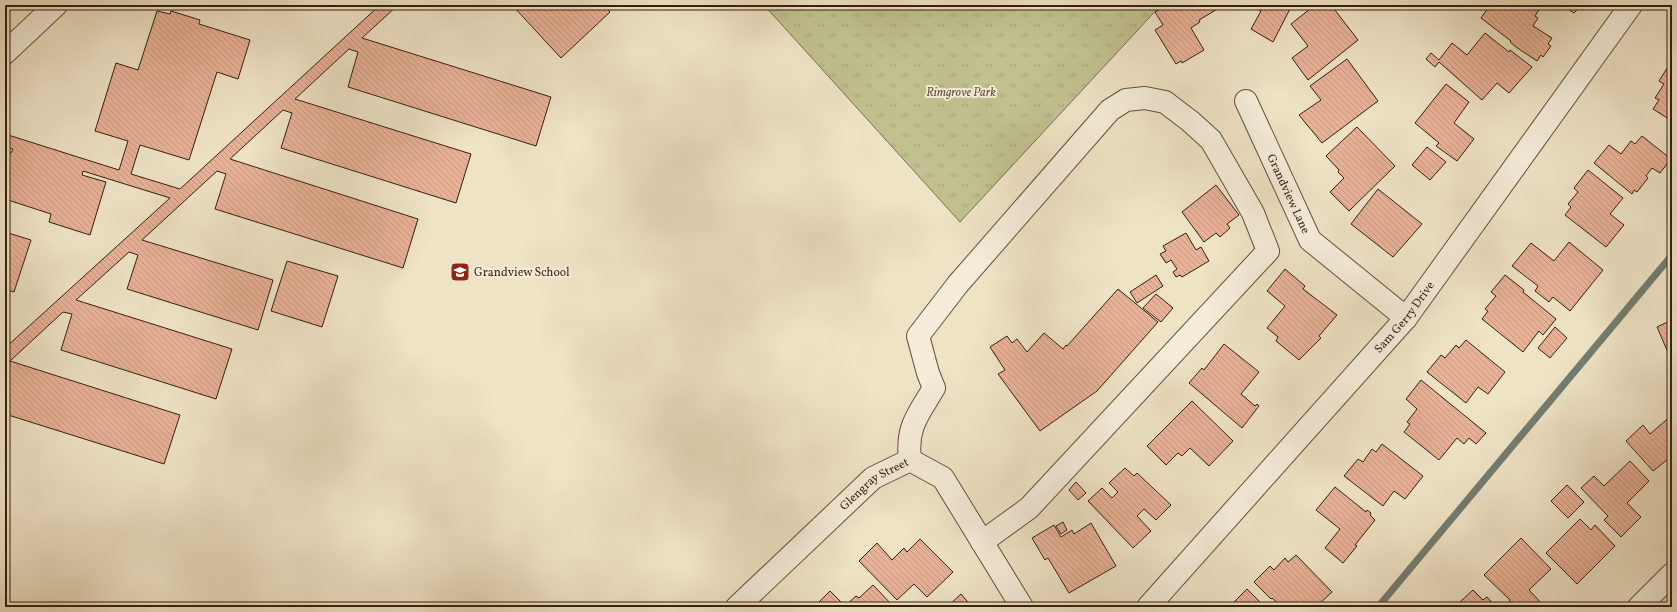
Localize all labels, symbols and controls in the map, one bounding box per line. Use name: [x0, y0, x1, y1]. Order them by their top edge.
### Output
park label: Rimgrove Park: [926, 85, 996, 101]
street label: Grandview Lane: [1262, 152, 1313, 237]
school or university icon: Grandview School: [449, 261, 471, 283]
place label: Grandview School: [474, 265, 570, 281]
street label: Sam Gerry Drive: [1371, 278, 1439, 357]
street label: Glengray Street: [837, 455, 912, 514]

